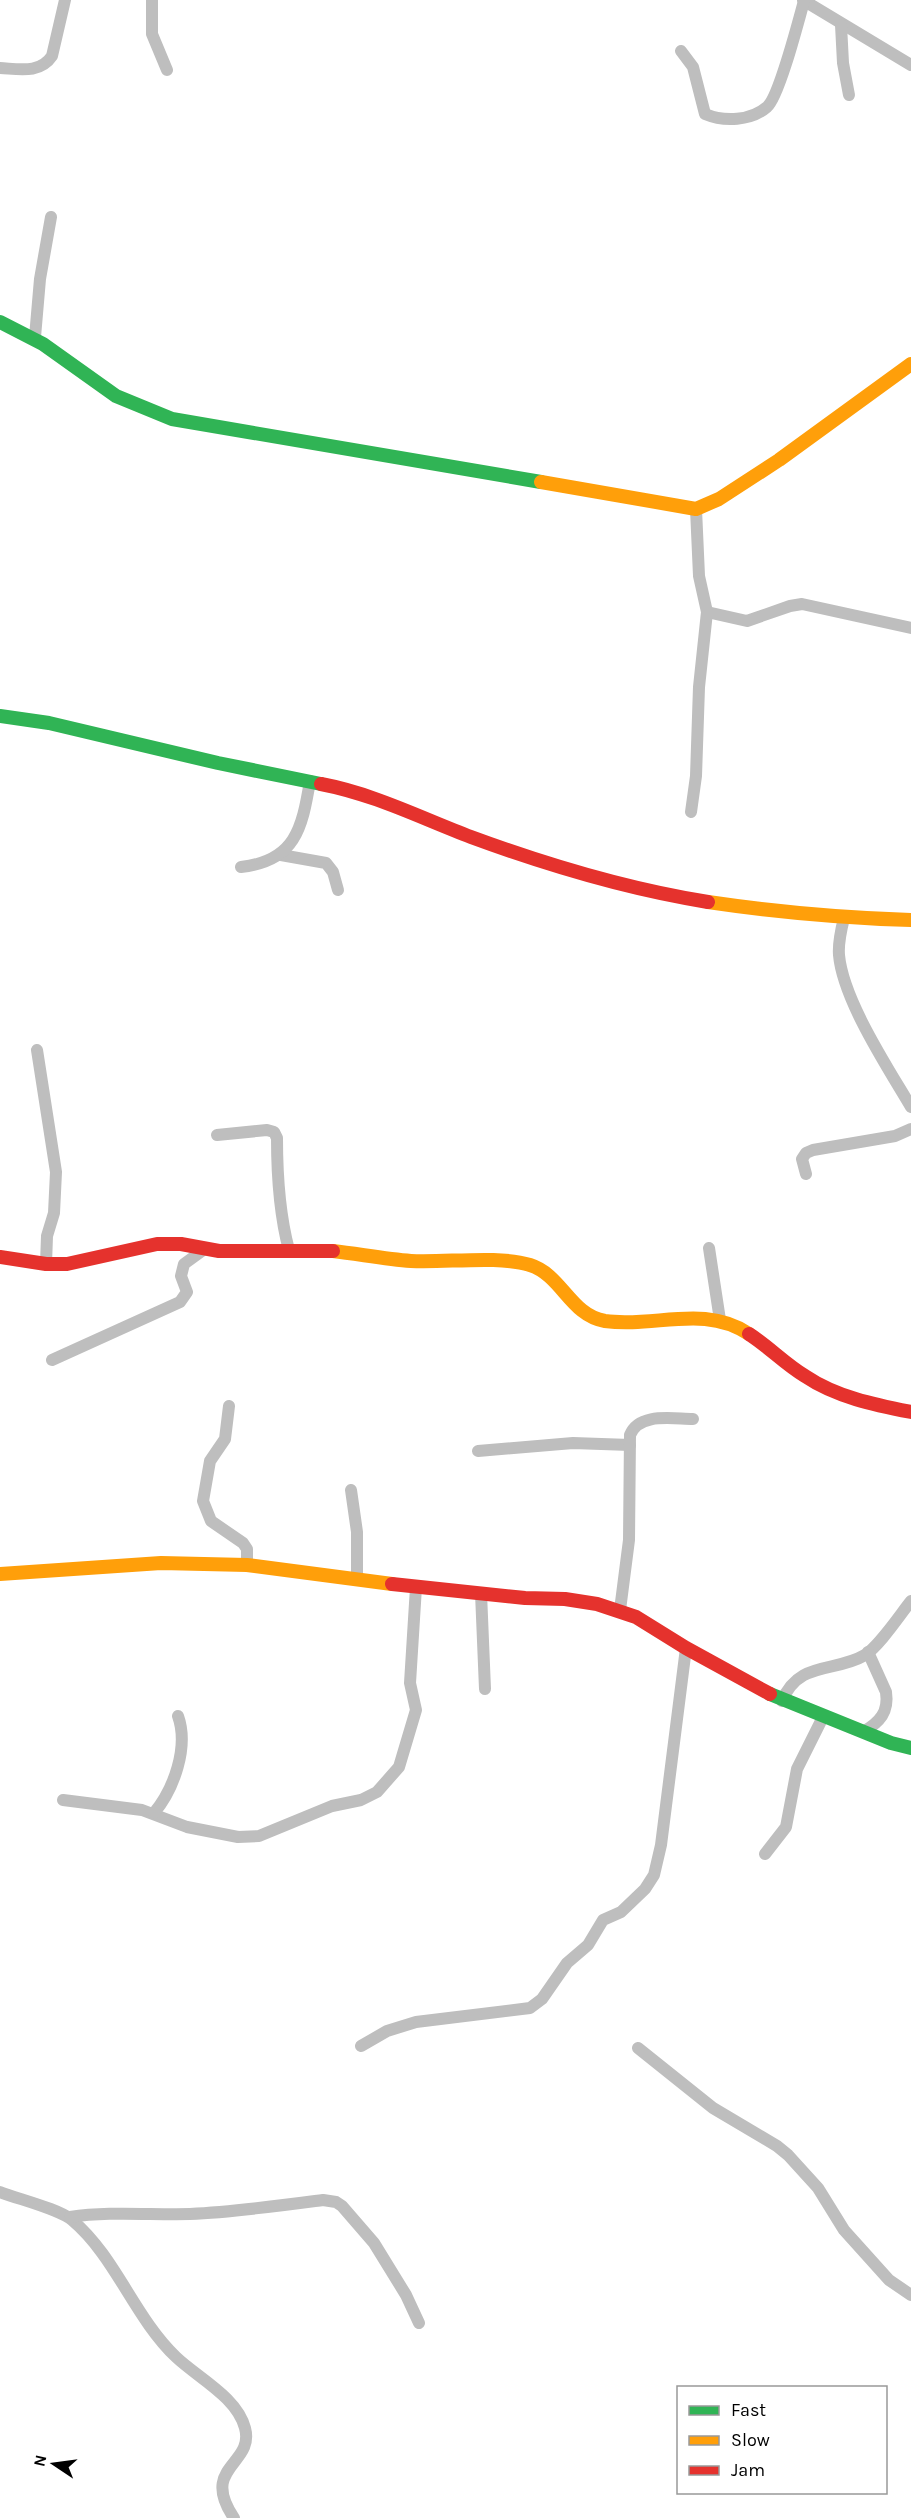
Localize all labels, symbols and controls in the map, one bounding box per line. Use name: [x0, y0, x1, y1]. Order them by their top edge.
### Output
legend: [677, 2386, 887, 2494]
text: Fast: [731, 2399, 766, 2421]
text: Slow: [731, 2429, 770, 2451]
north arrow: [24, 2434, 84, 2494]
text: N: [29, 2453, 50, 2468]
text: Jam: [731, 2459, 765, 2481]

